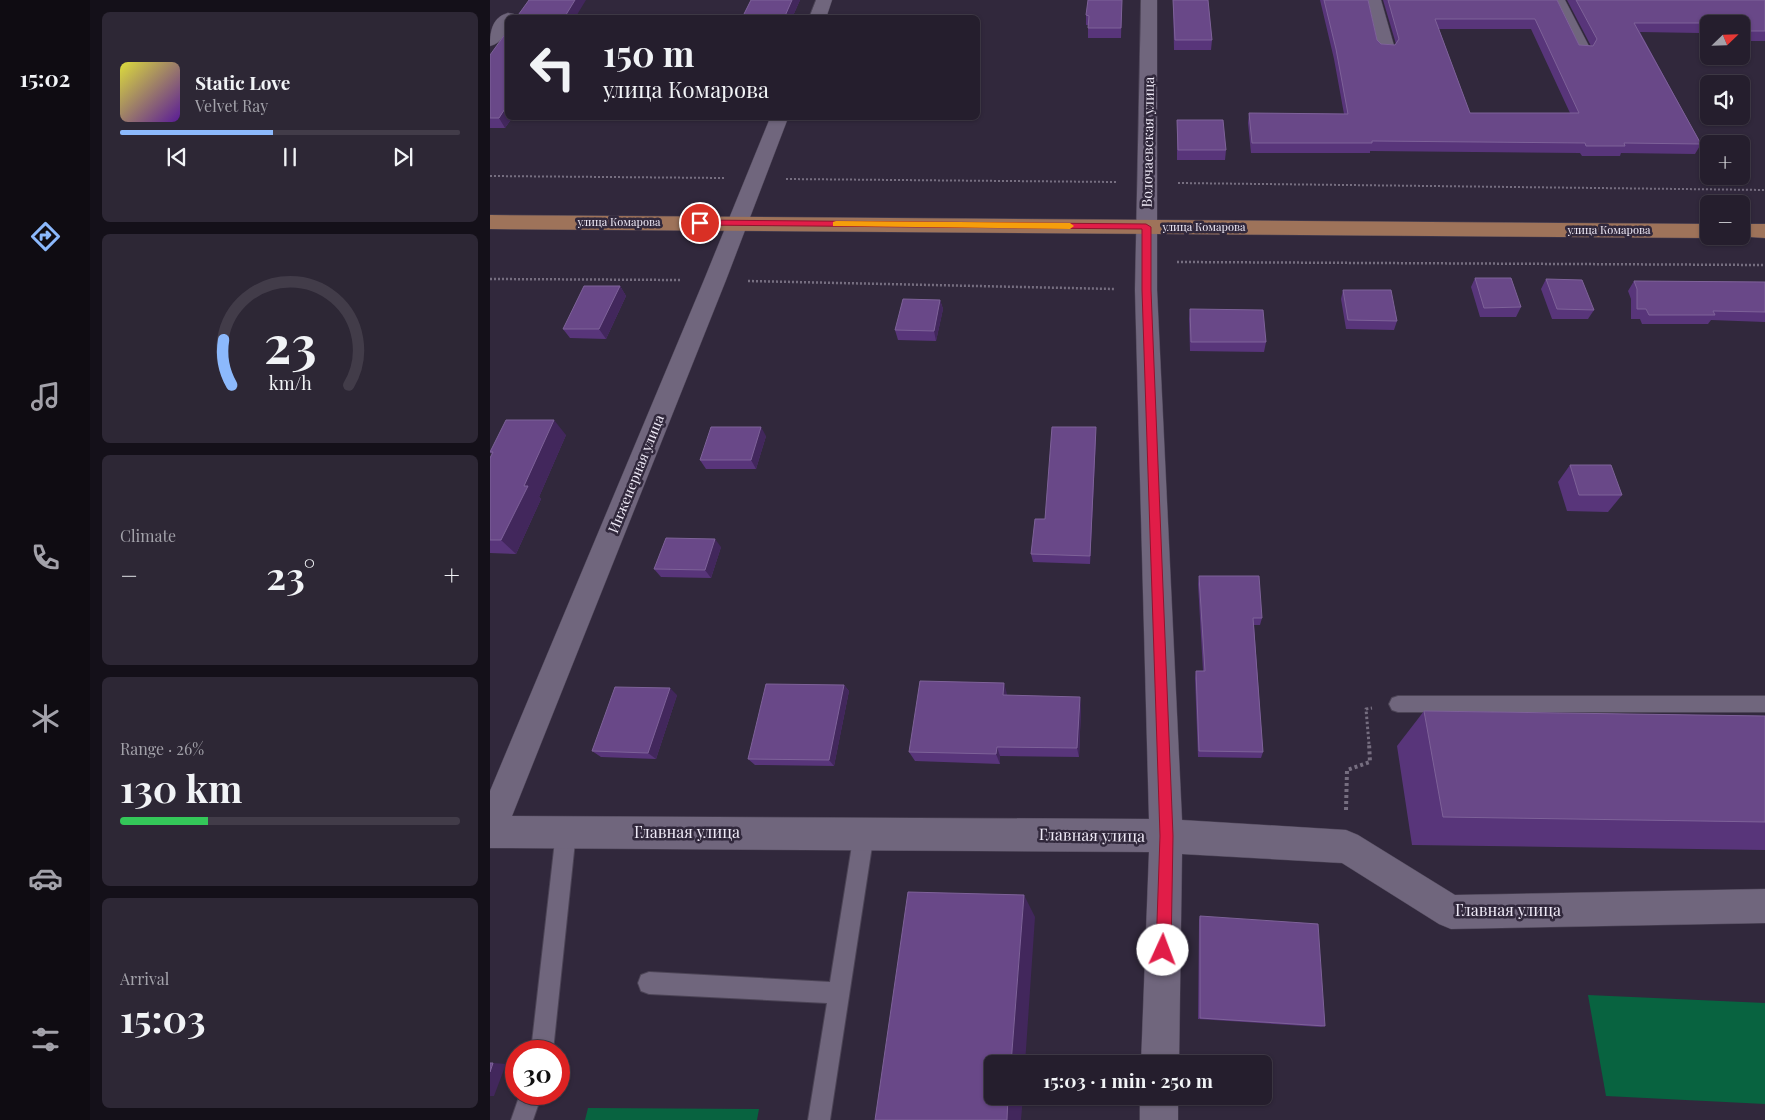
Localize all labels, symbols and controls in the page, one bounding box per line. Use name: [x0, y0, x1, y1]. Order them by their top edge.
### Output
north arrow: [1700, 15, 1750, 65]
map controls: [1700, 15, 1750, 245]
text: 150 m: [603, 29, 694, 76]
icon: left: [520, 35, 585, 100]
text: 15:02: [20, 63, 70, 93]
text: Static Love: [195, 69, 290, 95]
text: улица Комарова: [603, 74, 769, 104]
button: sound: [1700, 75, 1750, 125]
street label: Волочаевская улица: [1137, 76, 1158, 207]
text: Velvet Ray: [195, 95, 268, 116]
button: +: [1700, 135, 1750, 185]
icon: previous: [163, 143, 191, 171]
icon: pause: [276, 143, 304, 171]
icon: next: [389, 143, 417, 171]
button: −: [1700, 195, 1750, 245]
pin: [679, 202, 721, 244]
icon: arrive: [686, 209, 714, 237]
street label: улица Комарова: [577, 214, 661, 229]
icon: directions: [28, 219, 63, 254]
street label: улица Комарова: [1162, 219, 1246, 234]
street label: улица Комарова: [1567, 222, 1651, 237]
text: 23: [264, 308, 316, 377]
text: km/h: [269, 371, 312, 394]
icon: music: [28, 379, 63, 414]
street label: Инженерная улица: [603, 412, 668, 536]
text: Climate: [120, 525, 176, 546]
icon: phone: [28, 540, 63, 575]
text: 23°: [266, 549, 315, 600]
text: −: [120, 556, 138, 593]
text: +: [444, 556, 460, 593]
icon: climate: [28, 701, 63, 736]
text: Range · 26%: [120, 738, 204, 759]
text: 130 km: [120, 762, 242, 813]
street label: Главная улица: [634, 821, 740, 842]
street label: Главная улица: [1039, 823, 1145, 846]
icon: car: [28, 861, 63, 896]
street label: Главная улица: [1455, 899, 1561, 920]
position arrow: [1136, 923, 1188, 975]
text: Arrival: [120, 968, 169, 989]
text: 15:03: [120, 992, 206, 1043]
icon: filters: [28, 1022, 63, 1057]
speed limit sign: 30: [505, 1040, 570, 1105]
text: 15:03 · 1 min · 250 m: [1043, 1067, 1213, 1093]

